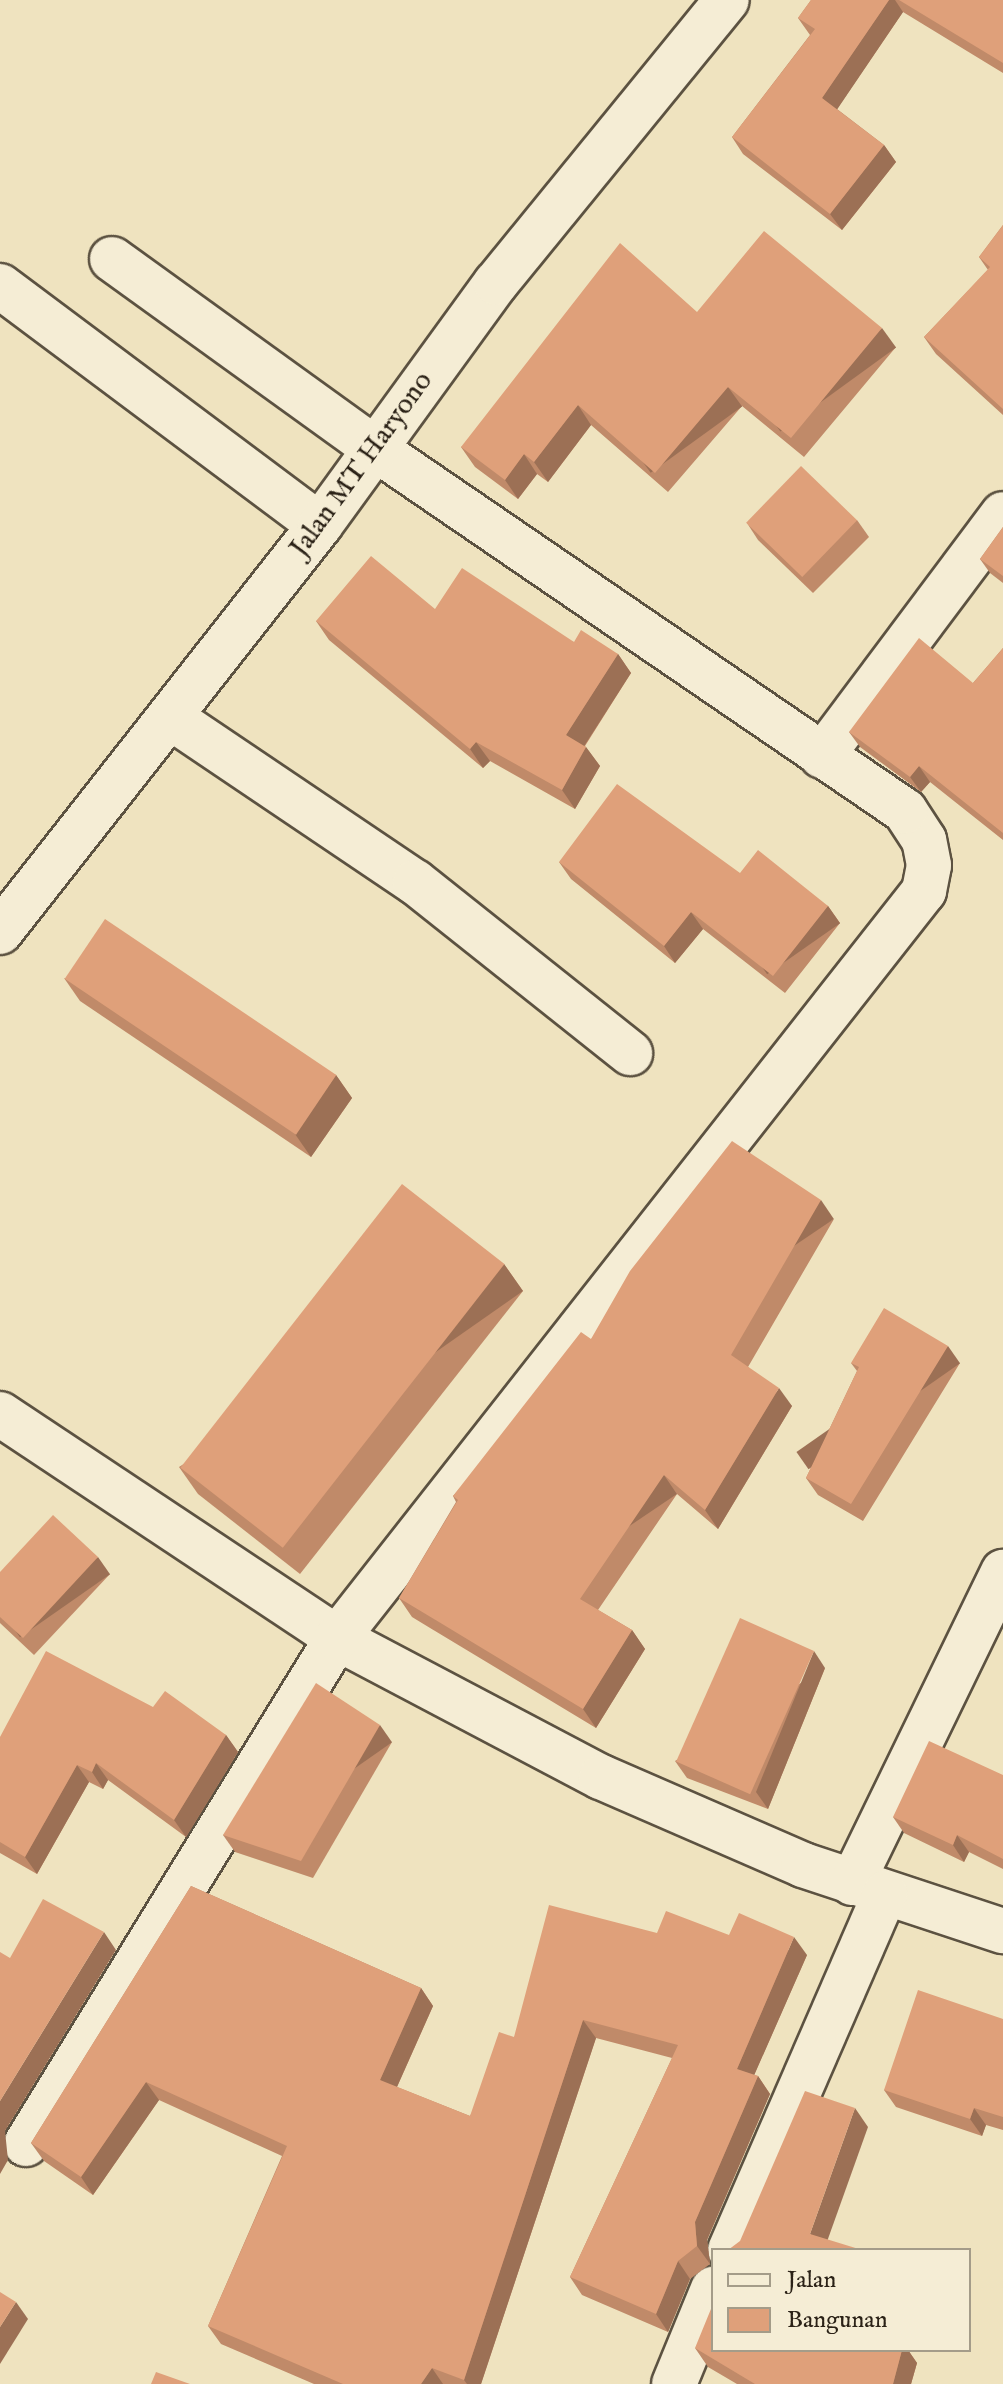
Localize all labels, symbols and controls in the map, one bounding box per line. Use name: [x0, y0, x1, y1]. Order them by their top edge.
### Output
street label: Jalan MT Haryono: [283, 366, 441, 564]
legend: [711, 2248, 971, 2352]
text: Jalan: [787, 2265, 836, 2296]
text: Bangunan: [787, 2305, 887, 2336]

